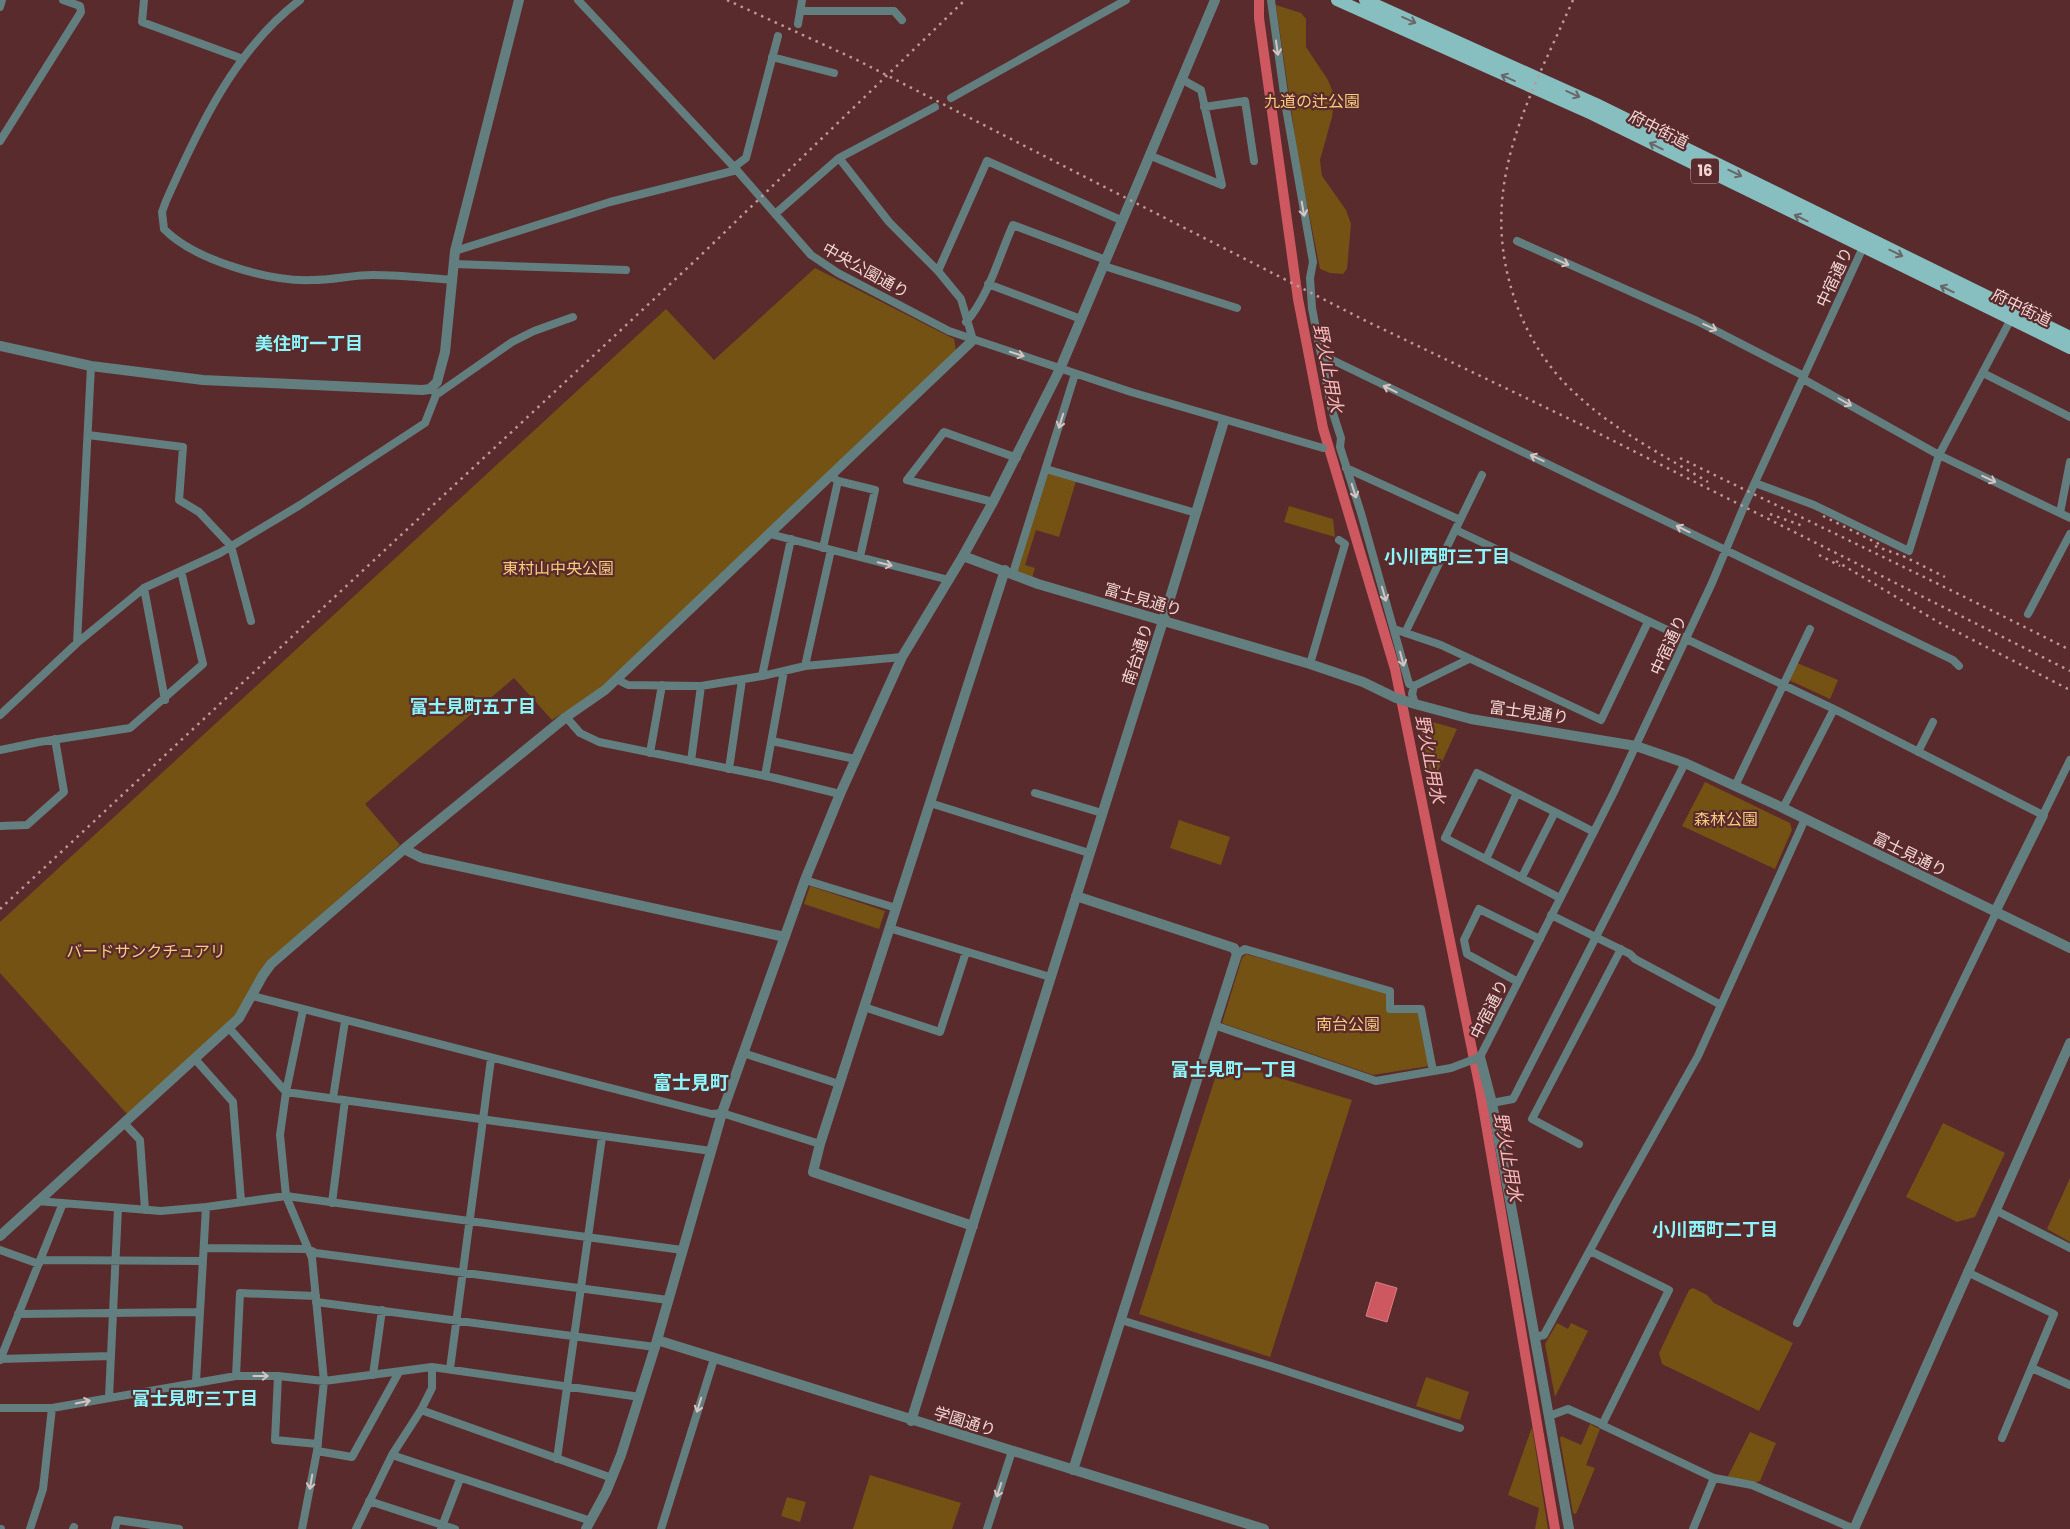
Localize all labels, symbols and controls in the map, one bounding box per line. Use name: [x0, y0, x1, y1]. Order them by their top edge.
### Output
one-way arrow: [1401, 16, 1416, 25]
one-way arrow: [1272, 40, 1282, 56]
one-way arrow: [1501, 72, 1516, 82]
one-way arrow: [1565, 89, 1580, 99]
park label: 九道の辻公園: [1264, 90, 1360, 113]
street label: 府中街道: [1625, 105, 1693, 154]
one-way arrow: [1648, 141, 1663, 151]
road number: 16: [1691, 158, 1719, 184]
one-way arrow: [1727, 169, 1742, 178]
one-way arrow: [1299, 200, 1309, 216]
one-way arrow: [1794, 213, 1809, 222]
street label: 中央公園通り: [818, 237, 913, 304]
street label: 中宿通り: [1811, 243, 1858, 311]
one-way arrow: [1888, 249, 1903, 258]
one-way arrow: [1554, 257, 1569, 267]
street label: 府中街道: [1988, 283, 2056, 332]
one-way arrow: [1940, 284, 1955, 294]
water label: 野火止用水: [1308, 321, 1350, 416]
one-way arrow: [1702, 323, 1717, 332]
district label: 美住町一丁目: [255, 331, 363, 356]
one-way arrow: [1009, 349, 1025, 359]
one-way arrow: [1383, 384, 1398, 393]
one-way arrow: [1838, 397, 1853, 407]
one-way arrow: [1055, 412, 1065, 428]
one-way arrow: [1530, 453, 1545, 462]
one-way arrow: [1981, 474, 1996, 484]
one-way arrow: [1350, 482, 1359, 498]
one-way arrow: [1676, 524, 1691, 534]
district label: 小川西町三丁目: [1384, 544, 1510, 569]
park label: 東村山中央公園: [502, 557, 614, 580]
one-way arrow: [877, 560, 893, 569]
street label: 富士見通り: [1101, 577, 1184, 622]
one-way arrow: [1379, 585, 1389, 601]
street label: 中宿通り: [1645, 611, 1692, 679]
street label: 南台通り: [1117, 620, 1158, 688]
one-way arrow: [1398, 651, 1407, 667]
district label: 富士見町五丁目: [410, 694, 536, 719]
street label: 富士見通り: [1488, 696, 1570, 729]
water label: 野火止用水: [1410, 712, 1452, 807]
park label: 森林公園: [1694, 808, 1758, 831]
street label: 富士見通り: [1869, 827, 1951, 882]
park label: バードサンクチュアリ: [66, 940, 226, 963]
street label: 中宿通り: [1465, 975, 1514, 1043]
park label: 南台公園: [1316, 1013, 1380, 1036]
district label: 富士見町一丁目: [1171, 1057, 1297, 1082]
district label: 富士見町: [653, 1069, 729, 1096]
water label: 野火止用水: [1488, 1110, 1529, 1205]
district label: 小川西町二丁目: [1652, 1217, 1778, 1242]
one-way arrow: [252, 1371, 269, 1381]
district label: 富士見町三丁目: [132, 1386, 258, 1411]
one-way arrow: [75, 1397, 91, 1406]
one-way arrow: [694, 1397, 704, 1413]
street label: 学園通り: [931, 1401, 999, 1442]
one-way arrow: [306, 1473, 316, 1489]
one-way arrow: [994, 1482, 1004, 1498]

